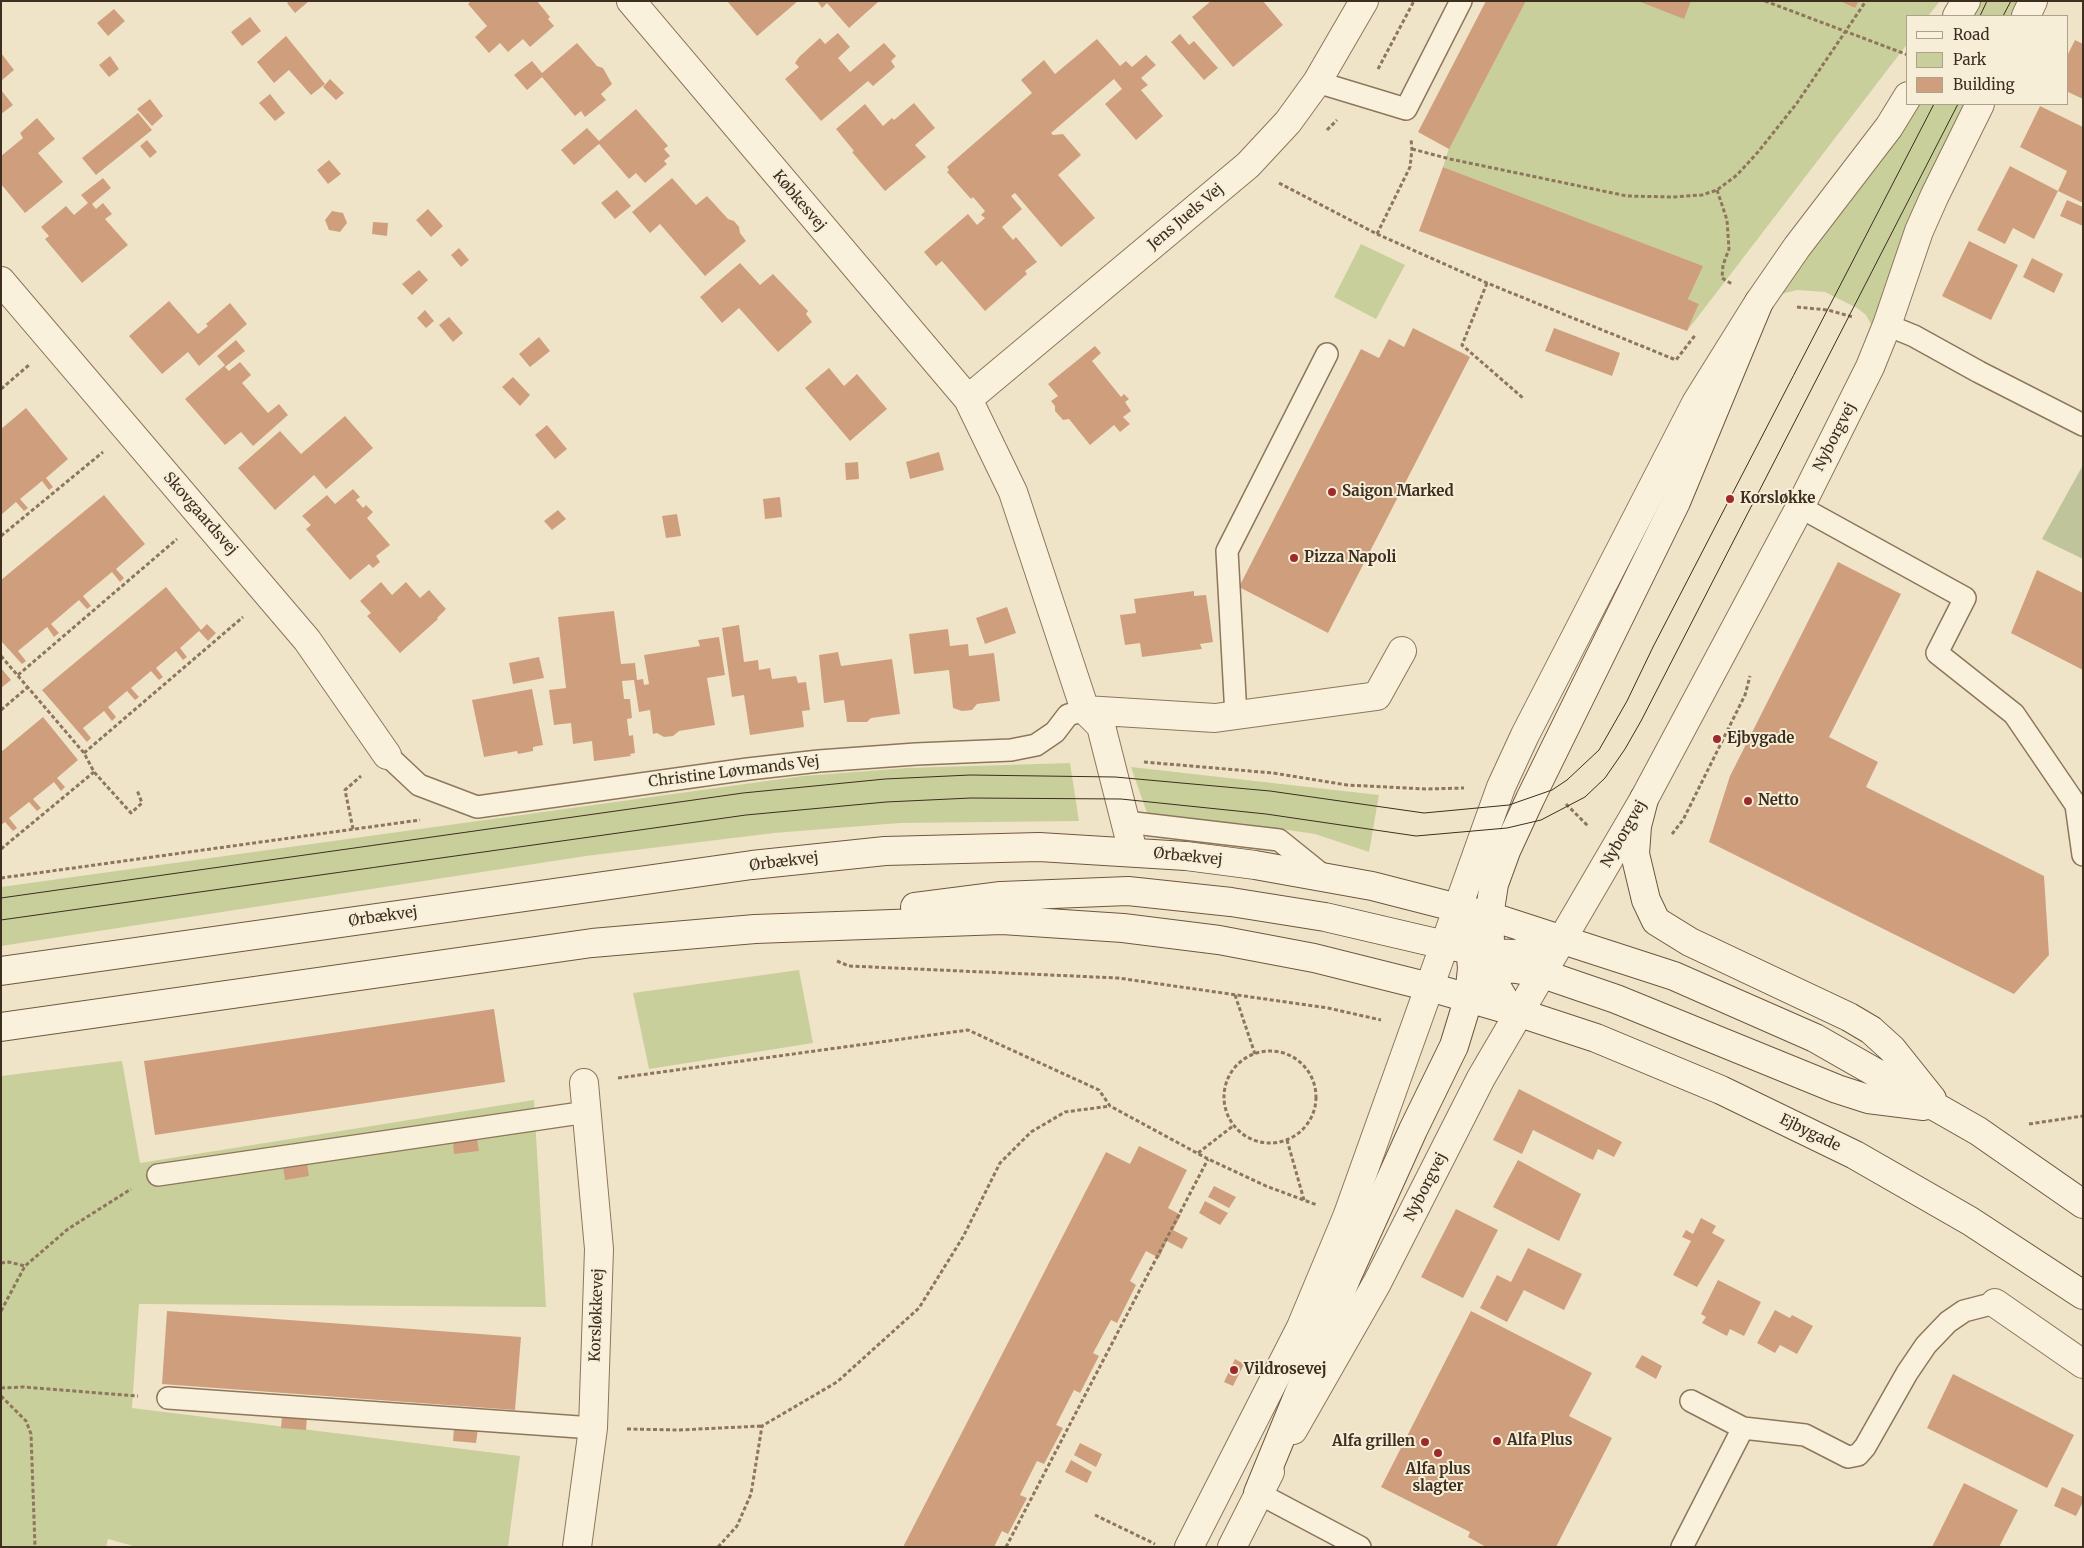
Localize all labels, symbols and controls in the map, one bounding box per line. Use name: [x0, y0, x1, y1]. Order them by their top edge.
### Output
legend: [1906, 15, 2069, 105]
text: Road: [1953, 25, 1989, 44]
text: Park: [1953, 50, 1986, 69]
text: Building: [1953, 75, 2015, 94]
street label: Købkesvej: [769, 167, 829, 235]
street label: Jens Juels Vej: [1145, 180, 1227, 254]
street label: Nyborgvej: [1810, 400, 1860, 474]
street label: Skovgaardsvej: [159, 469, 241, 559]
place label: Saigon Marked: [1342, 483, 1454, 501]
marker: Saigon Marked: [1326, 486, 1338, 498]
place label: Korsløkke: [1740, 490, 1815, 508]
marker: Korsløkke: [1724, 493, 1736, 505]
place label: Pizza Napoli: [1304, 549, 1396, 567]
marker: Pizza Napoli: [1288, 552, 1300, 564]
place label: Ejbygade: [1727, 730, 1794, 748]
marker: Ejbygade: [1711, 733, 1723, 745]
street label: Christine Løvmands Vej: [647, 753, 821, 791]
place label: Netto: [1758, 792, 1799, 810]
marker: Netto: [1742, 795, 1754, 807]
street label: Nyborgvej: [1597, 797, 1651, 871]
street label: Ørbækvej: [1152, 844, 1224, 870]
street label: Ørbækvej: [748, 849, 820, 875]
street label: Ørbækvej: [347, 903, 419, 931]
street label: Ejbygade: [1777, 1111, 1843, 1155]
street label: Nyborgvej: [1401, 1150, 1451, 1224]
street label: Korsløkkevej: [586, 1268, 608, 1362]
place label: Vildrosevej: [1244, 1361, 1327, 1379]
marker: Vildrosevej: [1228, 1364, 1240, 1376]
place label: Alfa Plus: [1507, 1432, 1572, 1450]
place label: Alfa grillen: [1332, 1433, 1415, 1451]
marker: Alfa Plus: [1491, 1435, 1503, 1447]
marker: Alfa grillen: [1419, 1436, 1431, 1448]
marker: Alfa plus slagter: [1432, 1447, 1444, 1459]
place label: Alfa plus slagter: [1406, 1461, 1470, 1496]

